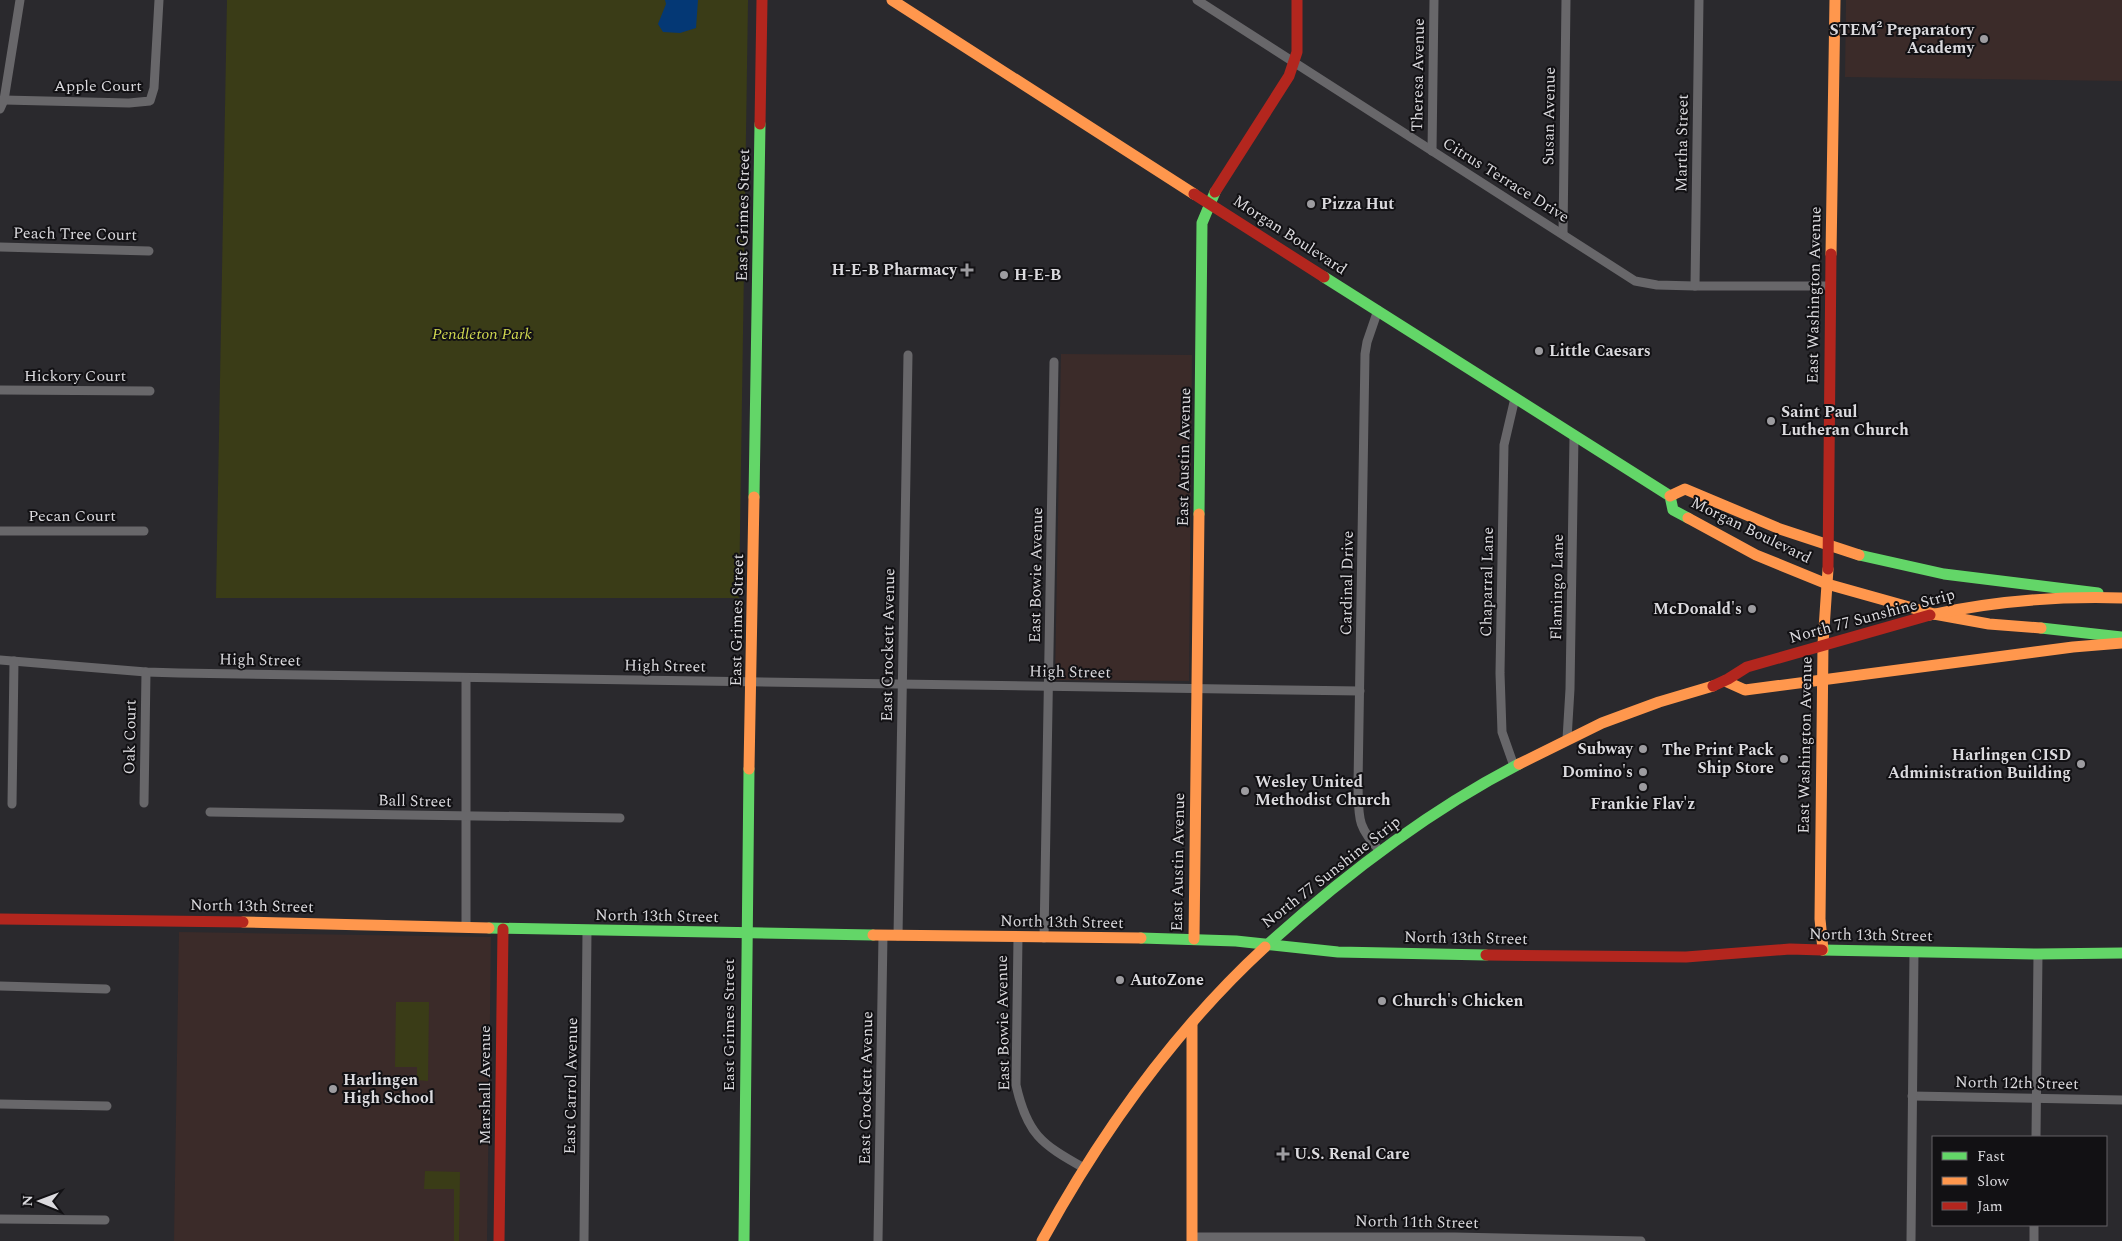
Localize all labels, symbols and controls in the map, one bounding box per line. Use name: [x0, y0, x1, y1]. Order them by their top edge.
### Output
street label: Theresa Avenue: [1405, 18, 1431, 132]
place label: STEM² Preparatory Academy: [1829, 18, 1975, 60]
marker: STEM² Preparatory Academy: [1978, 33, 1990, 45]
street label: Susan Avenue: [1536, 67, 1562, 165]
street label: Apple Court: [54, 74, 142, 98]
street label: Martha Street: [1669, 93, 1695, 192]
street label: Citrus Terrace Drive: [1438, 131, 1574, 229]
street label: East Grimes Street: [730, 148, 756, 282]
street label: Morgan Boulevard: [1228, 189, 1352, 281]
place label: Pizza Hut: [1321, 192, 1394, 216]
marker: Pizza Hut: [1305, 198, 1317, 210]
street label: East Washington Avenue: [1800, 206, 1828, 384]
street label: Peach Tree Court: [13, 221, 137, 247]
place label: H-E-B Pharmacy: [832, 258, 958, 282]
place label: H-E-B: [1014, 263, 1061, 287]
marker: H-E-B Pharmacy: [961, 264, 973, 276]
marker: H-E-B: [998, 269, 1010, 281]
park label: Pendleton Park: [432, 322, 533, 346]
place label: Little Caesars: [1549, 339, 1651, 363]
marker: Little Caesars: [1533, 345, 1545, 357]
street label: Hickory Court: [24, 364, 126, 388]
street label: East Austin Avenue: [1171, 387, 1197, 527]
place label: Saint Paul Lutheran Church: [1781, 400, 1909, 442]
marker: Saint Paul Lutheran Church: [1765, 415, 1777, 427]
street label: Morgan Boulevard: [1687, 490, 1815, 570]
street label: Pecan Court: [28, 504, 116, 528]
street label: East Bowie Avenue: [1023, 507, 1049, 643]
street label: Chaparral Lane: [1474, 527, 1500, 637]
street label: Cardinal Drive: [1334, 530, 1360, 636]
street label: Flamingo Lane: [1544, 534, 1570, 640]
street label: East Grimes Street: [724, 553, 750, 687]
street label: East Crockett Avenue: [875, 568, 901, 722]
street label: North 77 Sunshine Strip: [1786, 582, 1958, 650]
place label: McDonald's: [1653, 597, 1742, 621]
marker: McDonald's: [1746, 603, 1758, 615]
street label: High Street: [219, 647, 301, 673]
street label: High Street: [624, 653, 706, 679]
street label: East Washington Avenue: [1791, 656, 1819, 834]
street label: High Street: [1029, 659, 1111, 685]
street label: Oak Court: [117, 699, 143, 775]
place label: Subway: [1578, 737, 1634, 761]
place label: The Print Pack Ship Store: [1662, 738, 1774, 780]
marker: Subway: [1637, 743, 1649, 755]
place label: Harlingen CISD Administration Building: [1888, 743, 2071, 785]
marker: The Print Pack Ship Store: [1778, 753, 1790, 765]
marker: Harlingen CISD Administration Building: [2075, 758, 2087, 770]
place label: Domino's: [1562, 760, 1633, 784]
marker: Domino's: [1637, 766, 1649, 778]
place label: Wesley United Methodist Church: [1255, 770, 1391, 812]
marker: Frankie Flav'z: [1637, 781, 1649, 793]
marker: Wesley United Methodist Church: [1239, 785, 1251, 797]
street label: Ball Street: [378, 788, 452, 814]
street label: East Austin Avenue: [1165, 792, 1191, 932]
place label: Frankie Flav'z: [1591, 792, 1695, 816]
street label: North 77 Sunshine Strip: [1256, 810, 1406, 934]
street label: North 13th Street: [190, 893, 314, 919]
street label: North 13th Street: [595, 903, 719, 929]
street label: North 13th Street: [1000, 909, 1124, 935]
street label: North 13th Street: [1809, 922, 1933, 948]
street label: North 13th Street: [1404, 925, 1528, 951]
street label: East Bowie Avenue: [990, 955, 1016, 1091]
street label: East Grimes Street: [717, 958, 741, 1091]
place label: AutoZone: [1130, 968, 1204, 992]
marker: AutoZone: [1114, 974, 1126, 986]
place label: Church's Chicken: [1392, 989, 1524, 1013]
marker: Church's Chicken: [1376, 995, 1388, 1007]
street label: East Crockett Avenue: [853, 1011, 879, 1165]
street label: East Carrol Avenue: [558, 1017, 584, 1155]
street label: Marshall Avenue: [473, 1025, 497, 1145]
place label: Harlingen High School: [343, 1068, 434, 1110]
street label: North 12th Street: [1955, 1070, 2079, 1096]
marker: Harlingen High School: [327, 1083, 339, 1095]
legend: [1932, 1136, 2107, 1226]
place label: U.S. Renal Care: [1294, 1142, 1410, 1166]
text: Fast: [1977, 1145, 2005, 1168]
marker: U.S. Renal Care: [1276, 1147, 1290, 1161]
text: Slow: [1977, 1170, 2009, 1193]
north arrow: [15, 1176, 65, 1226]
text: N: [17, 1195, 38, 1207]
text: Jam: [1977, 1195, 2003, 1218]
street label: North 11th Street: [1355, 1209, 1479, 1235]

